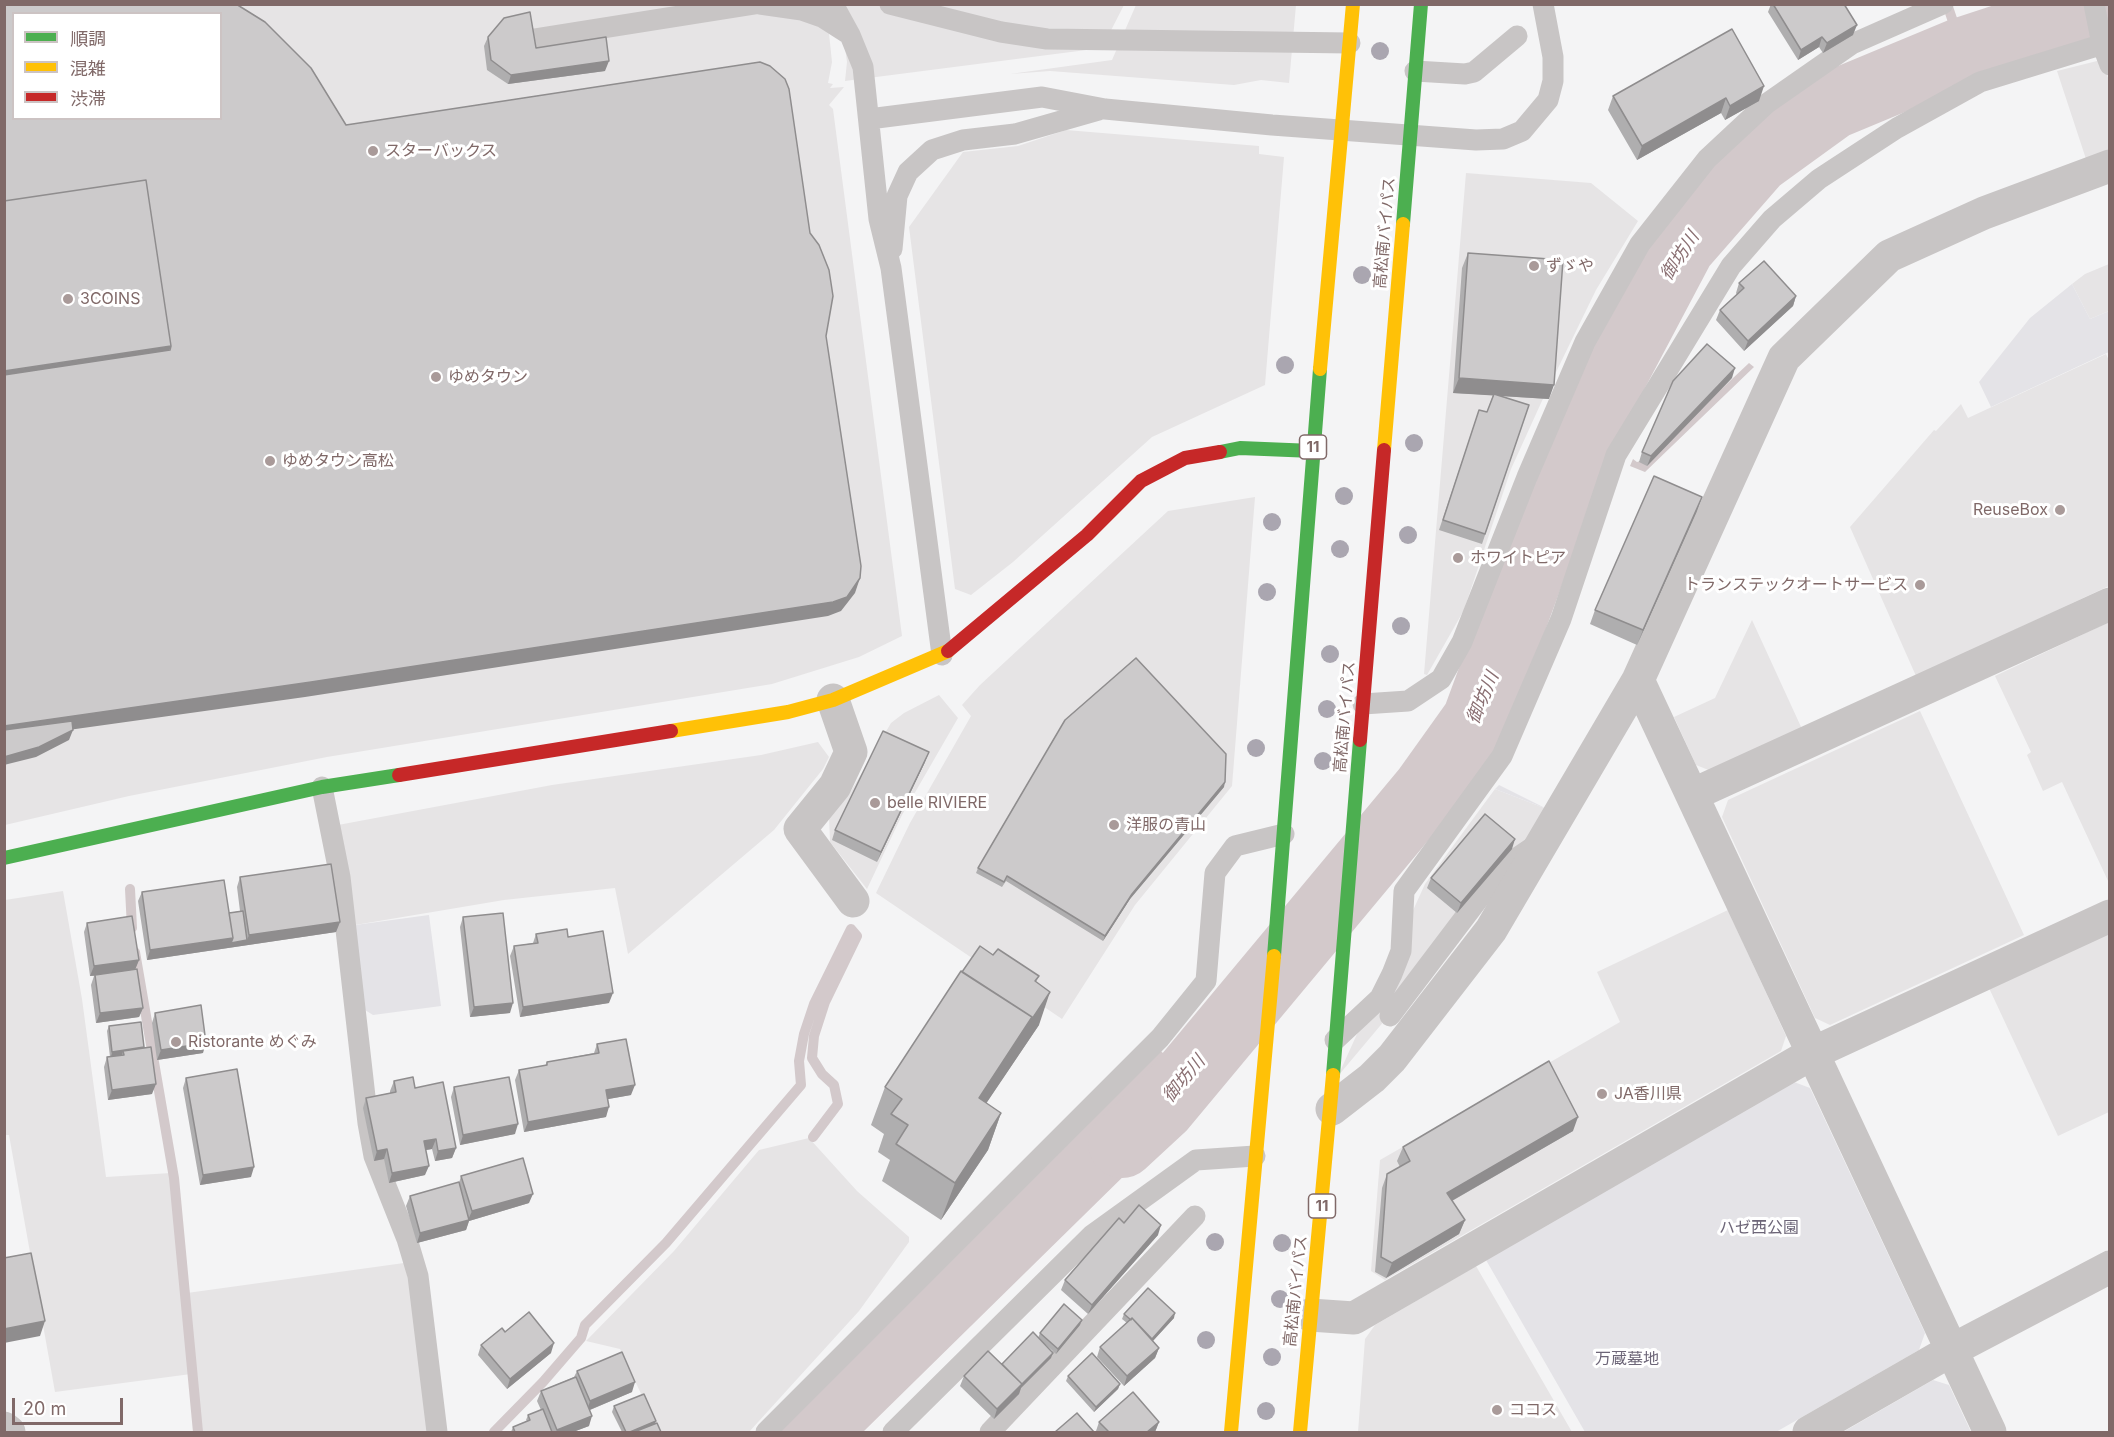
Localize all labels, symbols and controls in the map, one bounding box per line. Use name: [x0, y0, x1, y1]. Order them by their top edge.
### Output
legend: [12, 12, 222, 120]
text: 順調: [70, 28, 106, 49]
text: 混雑: [70, 58, 106, 79]
text: 渋滞: [70, 88, 106, 109]
place label: スターバックス: [385, 141, 497, 161]
marker: スターバックス: [366, 144, 380, 158]
street label: 高松南バイパス: [1371, 176, 1399, 290]
water label: 御坊川: [1656, 227, 1704, 285]
place label: ずゞや: [1546, 256, 1594, 276]
marker: ずゞや: [1527, 259, 1541, 273]
place label: 3COINS: [80, 289, 140, 309]
marker: 3COINS: [61, 292, 75, 306]
place label: ゆめタウン: [448, 367, 528, 387]
marker: ゆめタウン: [429, 370, 443, 384]
road number: 11: [1300, 435, 1326, 459]
place label: ゆめタウン高松: [282, 451, 394, 471]
marker: ゆめタウン高松: [263, 454, 277, 468]
place label: ReuseBox: [1973, 500, 2048, 520]
marker: ReuseBox: [2053, 503, 2067, 517]
place label: ホワイトピア: [1470, 548, 1566, 568]
marker: ホワイトピア: [1451, 551, 1465, 565]
place label: トランステックオートサービス: [1684, 575, 1908, 595]
marker: トランステックオートサービス: [1913, 578, 1927, 592]
street label: 高松南バイパス: [1331, 660, 1359, 774]
water label: 御坊川: [1463, 669, 1503, 727]
place label: belle RIVIERE: [887, 793, 987, 813]
marker: belle RIVIERE: [868, 796, 882, 810]
place label: 洋服の青山: [1126, 815, 1206, 835]
marker: 洋服の青山: [1107, 818, 1121, 832]
place label: Ristorante めぐみ: [188, 1032, 317, 1052]
marker: Ristorante めぐみ: [169, 1035, 183, 1049]
water label: 御坊川: [1158, 1051, 1210, 1107]
place label: JA香川県: [1614, 1084, 1682, 1104]
marker: JA香川県: [1595, 1087, 1609, 1101]
road number: 11: [1308, 1194, 1336, 1218]
park label: ハゼ西公園: [1719, 1218, 1799, 1238]
street label: 高松南バイパス: [1281, 1234, 1311, 1348]
park label: 万蔵墓地: [1595, 1349, 1659, 1369]
scale bar: [15, 1386, 126, 1424]
text: 20 m: [23, 1398, 66, 1419]
place label: ココス: [1509, 1400, 1557, 1420]
marker: ココス: [1490, 1403, 1504, 1417]

